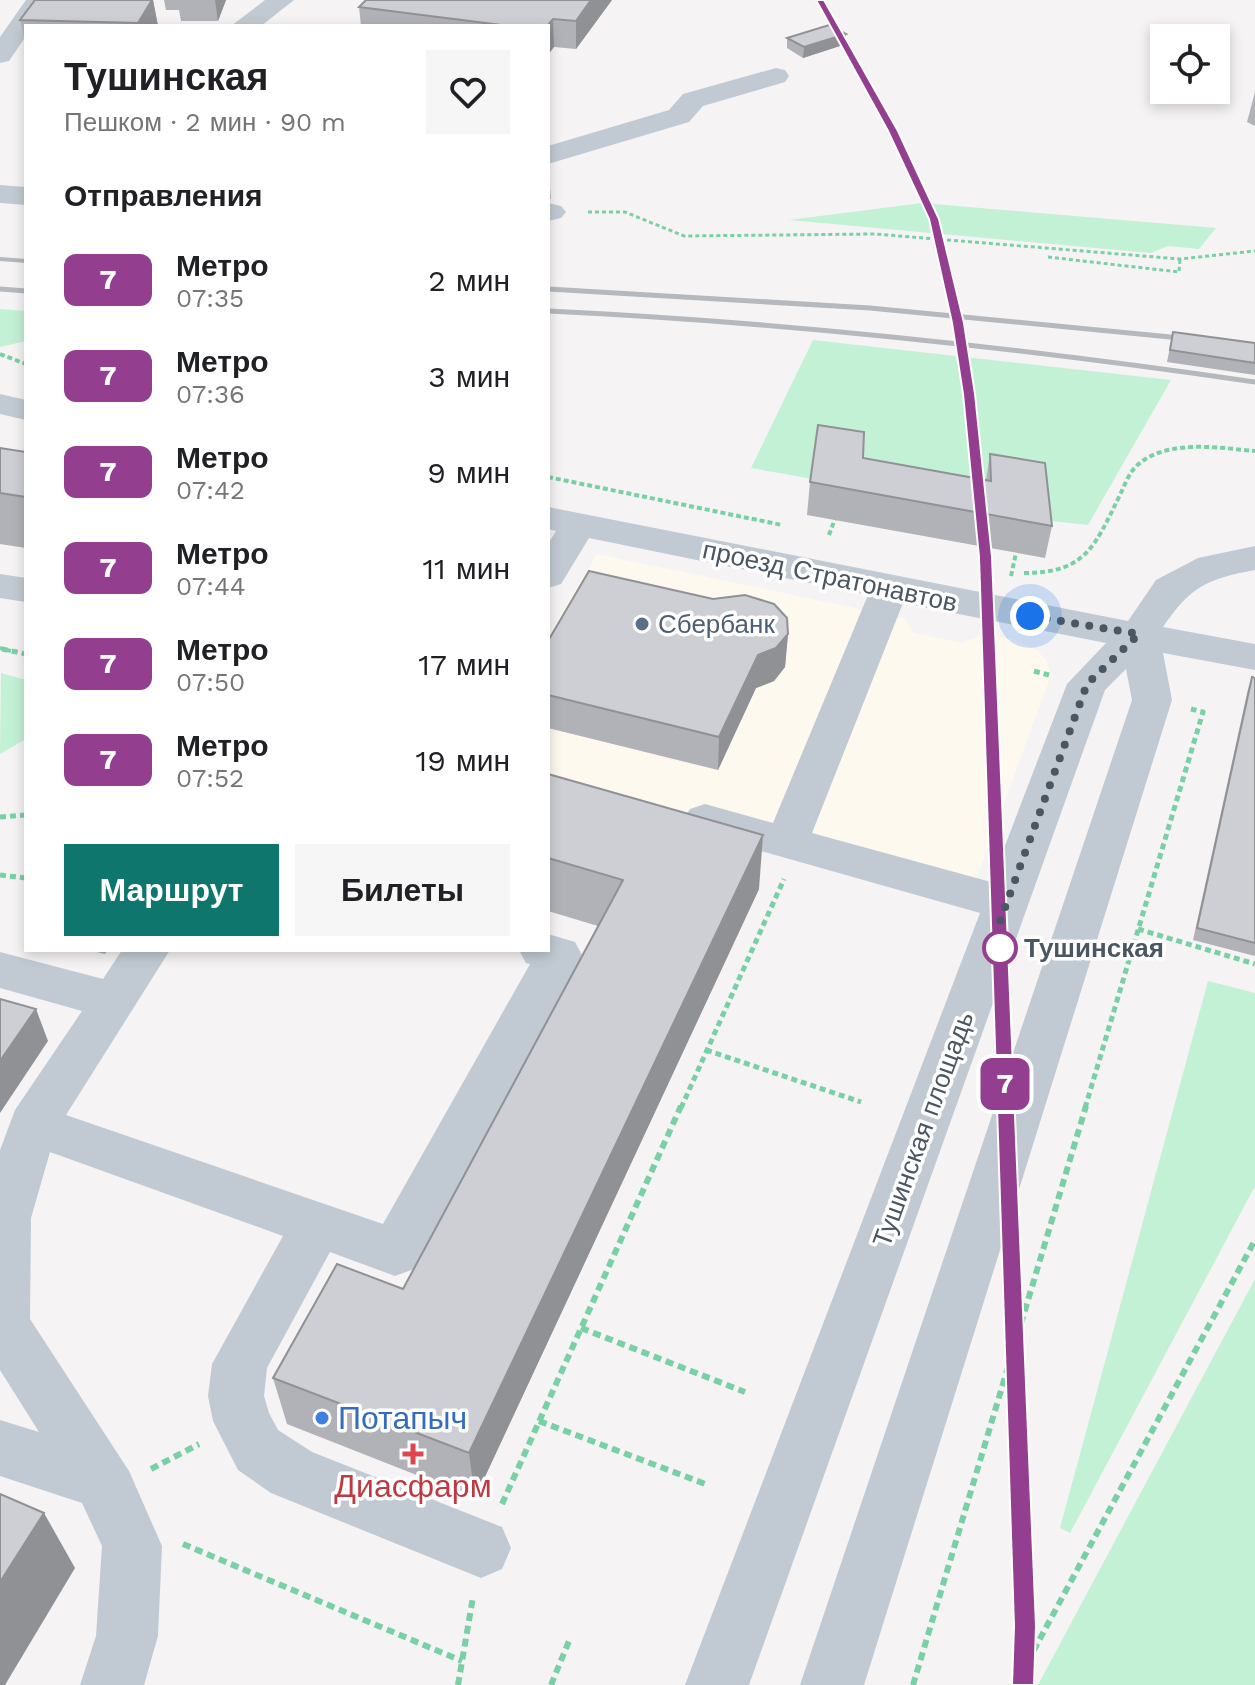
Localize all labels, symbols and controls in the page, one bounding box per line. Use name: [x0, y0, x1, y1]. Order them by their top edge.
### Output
map controls: [1150, 24, 1230, 104]
button: locate: [1150, 24, 1230, 104]
button: heart: [426, 50, 510, 134]
text: Тушинская: [64, 55, 268, 99]
text: Пешком · 2 мин · 90 m: [64, 107, 346, 137]
text: Отправления: [64, 178, 263, 213]
text: Метро: [176, 248, 269, 283]
text: 7: [99, 263, 117, 296]
text: 2 мин: [428, 263, 510, 298]
text: 07:35: [176, 283, 244, 313]
text: Метро: [176, 344, 269, 379]
text: 7: [99, 359, 117, 392]
text: 3 мин: [428, 359, 510, 394]
text: 07:36: [176, 379, 245, 409]
text: Метро: [176, 440, 269, 475]
text: 7: [99, 455, 117, 488]
text: 9 мин: [427, 455, 510, 490]
text: 07:42: [176, 475, 245, 505]
street label: проезд Стратонавтов: [700, 534, 960, 618]
text: Метро: [176, 536, 269, 571]
text: 7: [99, 551, 117, 584]
text: 11 мин: [422, 551, 510, 586]
text: 07:44: [176, 571, 246, 601]
your location: [1010, 596, 1050, 636]
place label: Сбербанк: [658, 609, 775, 639]
marker: Сбербанк: [633, 615, 651, 633]
text: Метро: [176, 632, 269, 667]
text: 7: [99, 647, 117, 680]
text: 17 мин: [418, 647, 510, 682]
text: 07:50: [176, 667, 245, 697]
text: Метро: [176, 728, 269, 763]
text: 7: [99, 743, 117, 776]
text: 19 мин: [416, 743, 510, 778]
text: 07:52: [176, 763, 244, 793]
button: Маршрут: [64, 844, 279, 936]
button: Билеты: [295, 844, 510, 936]
marker: Тушинская: [983, 931, 1017, 965]
place label: Тушинская: [1024, 933, 1164, 963]
street label: Тушинская площадь: [866, 1007, 980, 1251]
line badge: 7: [979, 1058, 1031, 1110]
text: 7: [996, 1067, 1014, 1100]
place label: Потапыч: [338, 1399, 467, 1437]
marker: Потапыч: [313, 1409, 331, 1427]
marker: Диасфарм: [404, 1445, 422, 1463]
place label: Диасфарм: [334, 1467, 492, 1505]

